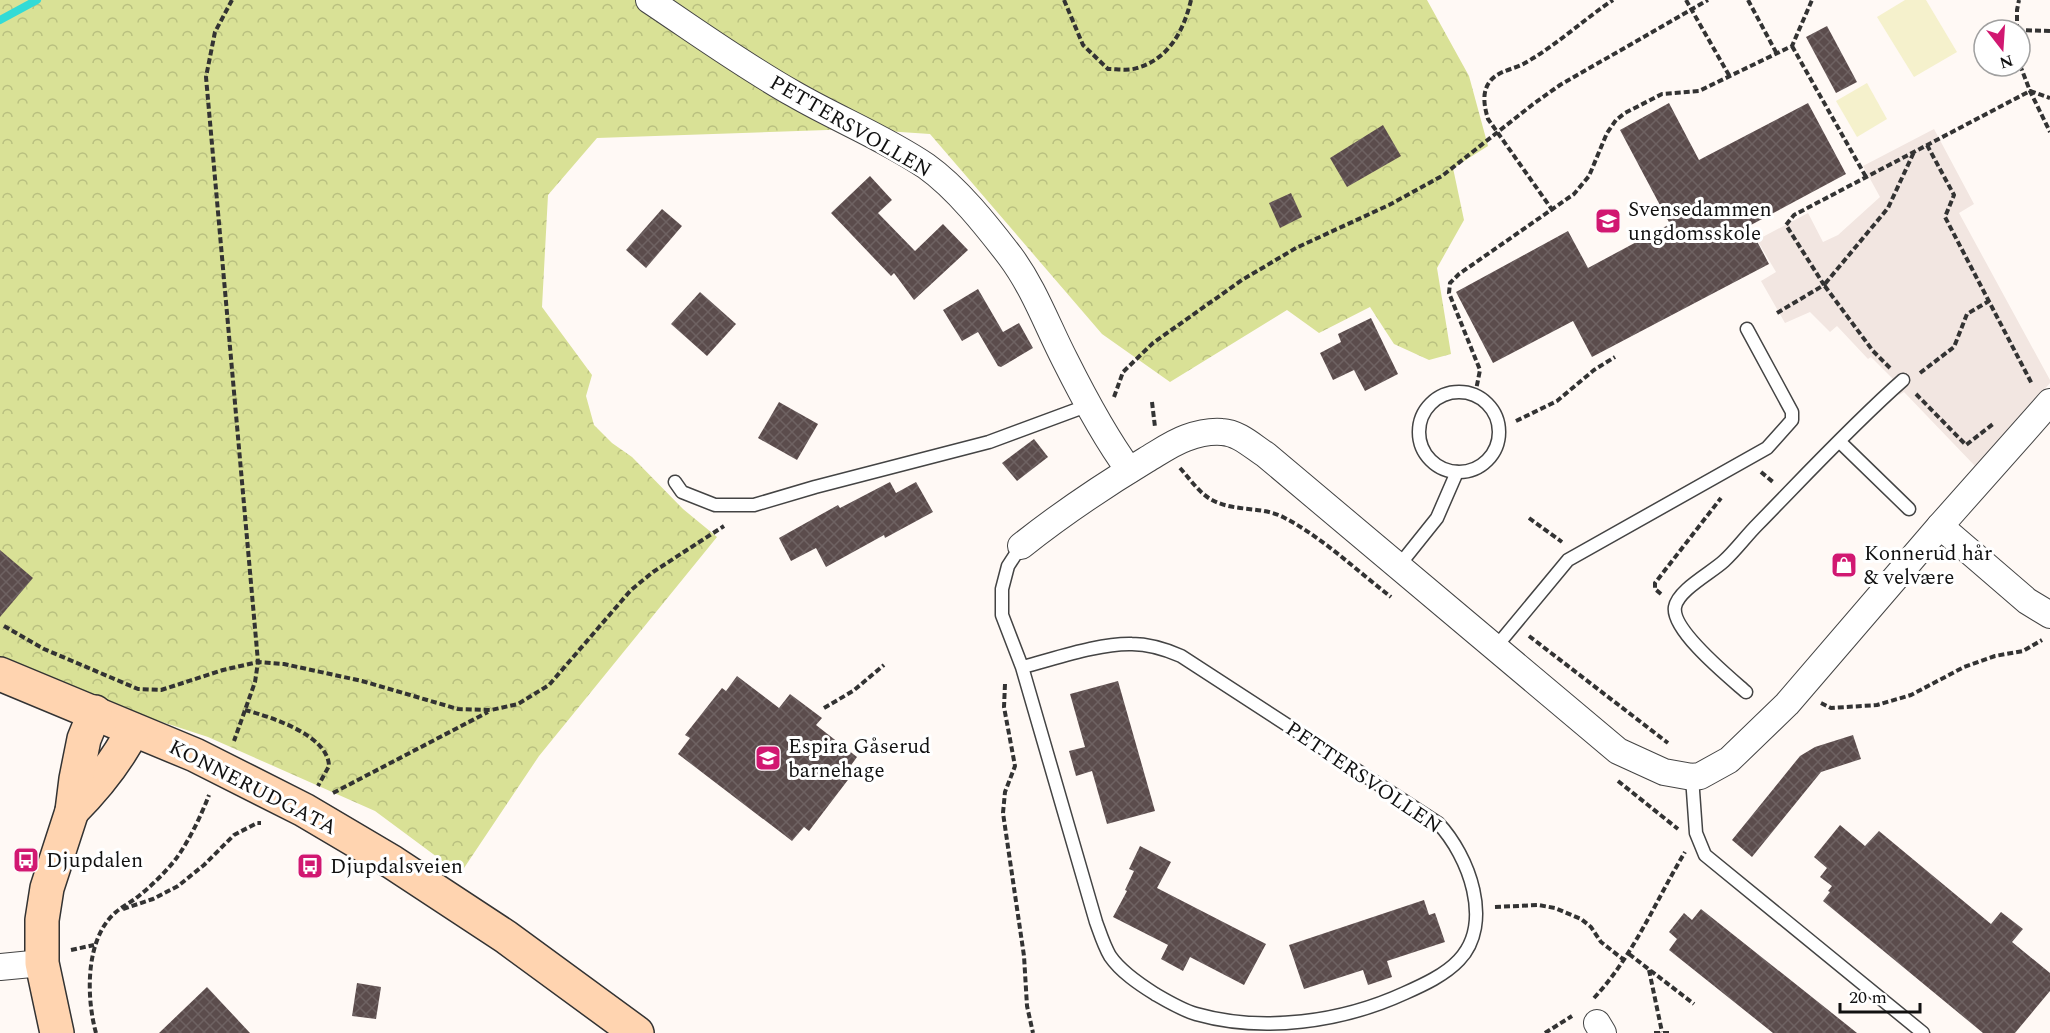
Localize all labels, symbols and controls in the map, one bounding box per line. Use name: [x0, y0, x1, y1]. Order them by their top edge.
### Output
north arrow: [1972, 18, 2032, 78]
text: N: [1996, 48, 2016, 75]
street label: PETTERSVOLLEN: [763, 67, 938, 186]
place label: Svensedammen ungdomsskole: [1628, 194, 1772, 250]
school or university icon: Svensedammen ungdomsskole: [1593, 206, 1623, 236]
place label: Konnerud hår & velvære: [1864, 538, 1992, 594]
shop icon: Konnerud hår & velvære: [1829, 550, 1859, 580]
street label: PETTERSVOLLEN: [1279, 713, 1448, 842]
place label: Espira Gåserud barnehage: [788, 731, 931, 787]
street label: KONNERUDGATA: [163, 732, 342, 844]
school or university icon: Espira Gåserud barnehage: [753, 743, 783, 773]
bus stop icon: Djupdalen: [11, 845, 41, 875]
place label: Djupdalen: [46, 845, 143, 877]
bus stop icon: Djupdalsveien: [295, 851, 325, 881]
place label: Djupdalsveien: [330, 851, 463, 883]
scale bar: [1840, 976, 1920, 1014]
text: 20 m: [1849, 984, 1887, 1011]

